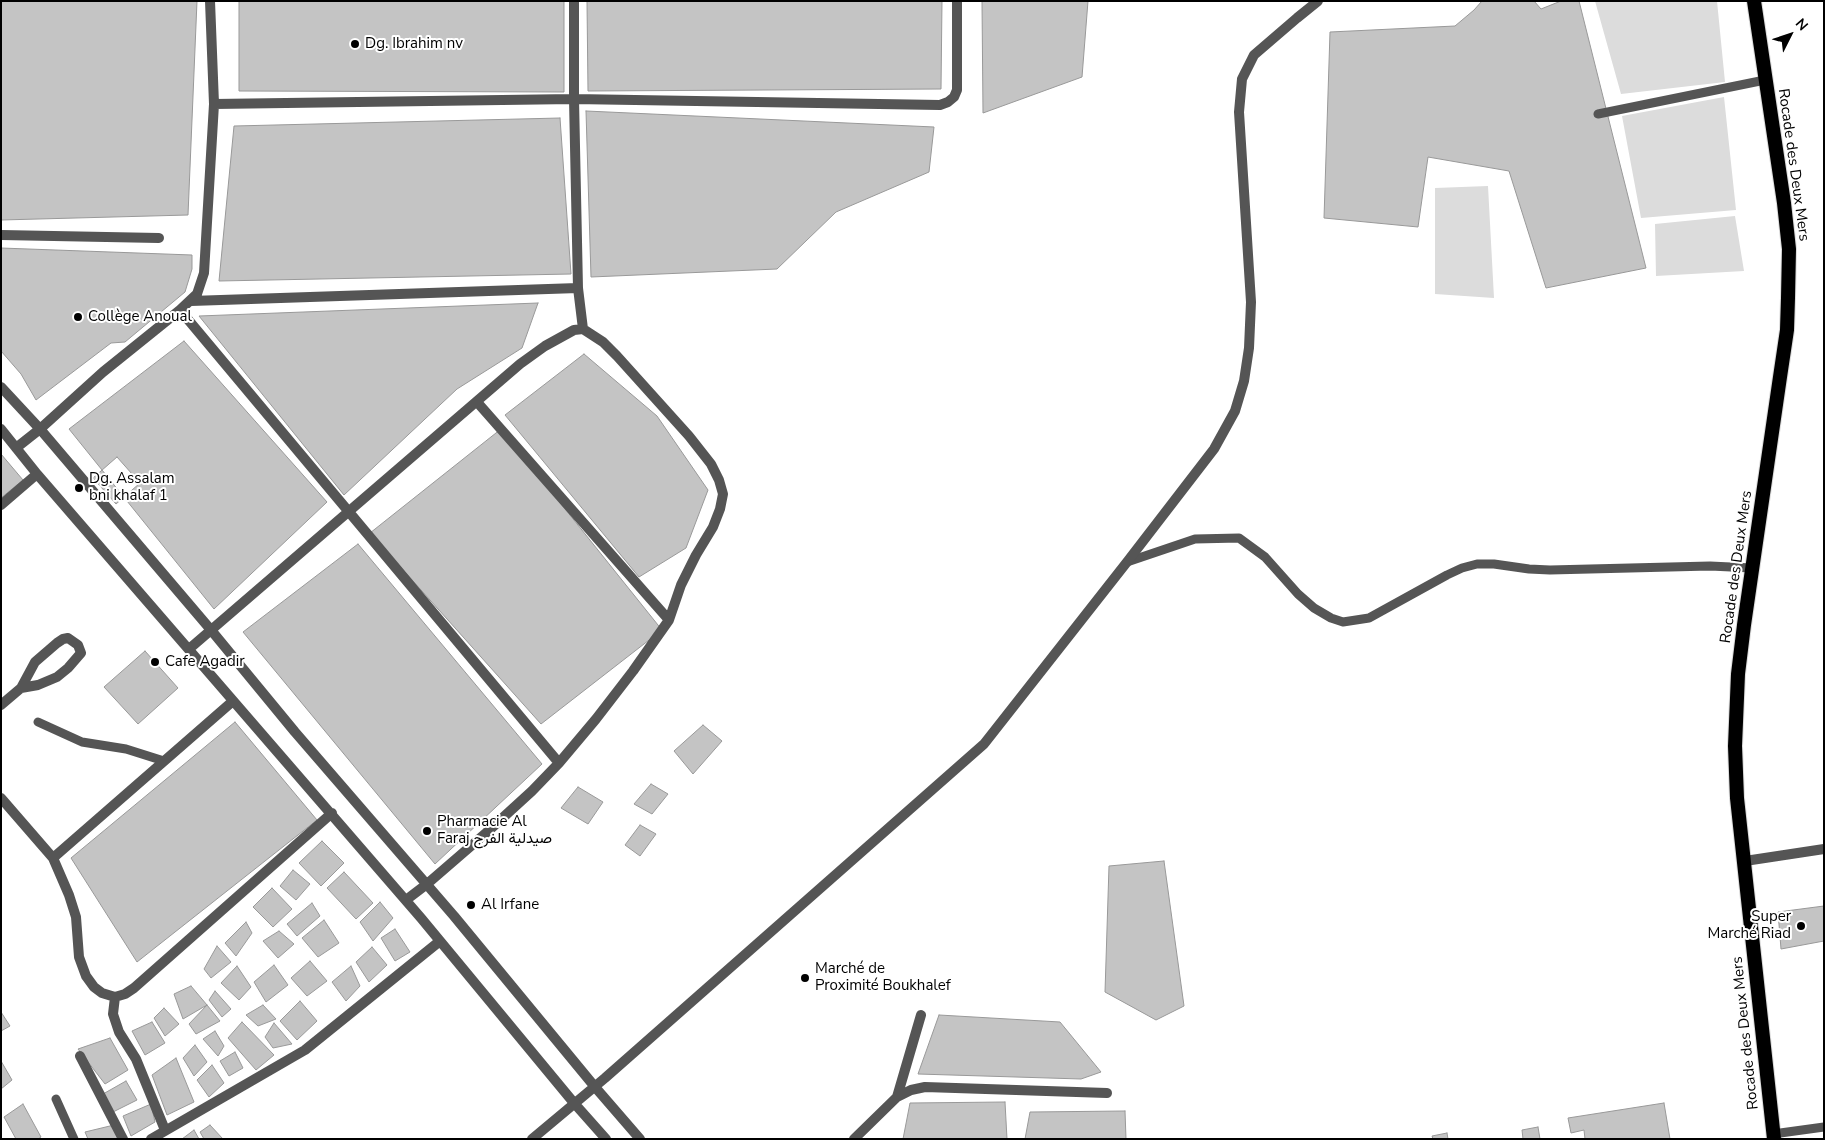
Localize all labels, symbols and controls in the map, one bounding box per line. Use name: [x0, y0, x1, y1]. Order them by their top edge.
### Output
north arrow: [1765, 10, 1815, 60]
text: N: [1791, 15, 1812, 35]
place label: Dg. Ibrahim nv: [365, 35, 463, 53]
marker: Dg. Ibrahim nv: [349, 38, 361, 50]
street label: Rocade des Deux Mers: [1773, 88, 1813, 242]
place label: Collège Anoual: [88, 308, 192, 326]
marker: Collège Anoual: [72, 311, 84, 323]
place label: Dg. Assalam bni khalaf 1: [89, 470, 175, 505]
marker: Dg. Assalam bni khalaf 1: [73, 482, 85, 494]
street label: Rocade des Deux Mers: [1717, 490, 1757, 644]
place label: Cafe Agadir: [165, 653, 245, 671]
marker: Cafe Agadir: [149, 656, 161, 668]
place label: Pharmacie Al Faraj صيدلية الفرج: [437, 813, 552, 848]
marker: Pharmacie Al Faraj صيدلية الفرج: [421, 825, 433, 837]
place label: Al Irfane: [481, 896, 539, 914]
marker: Al Irfane: [465, 899, 477, 911]
place label: Super Marché Riad: [1707, 908, 1791, 943]
marker: Super Marché Riad: [1795, 920, 1807, 932]
street label: Rocade des Deux Mers: [1729, 955, 1763, 1111]
place label: Marché de Proximité Boukhalef: [815, 960, 951, 995]
marker: Marché de Proximité Boukhalef: [799, 972, 811, 984]

